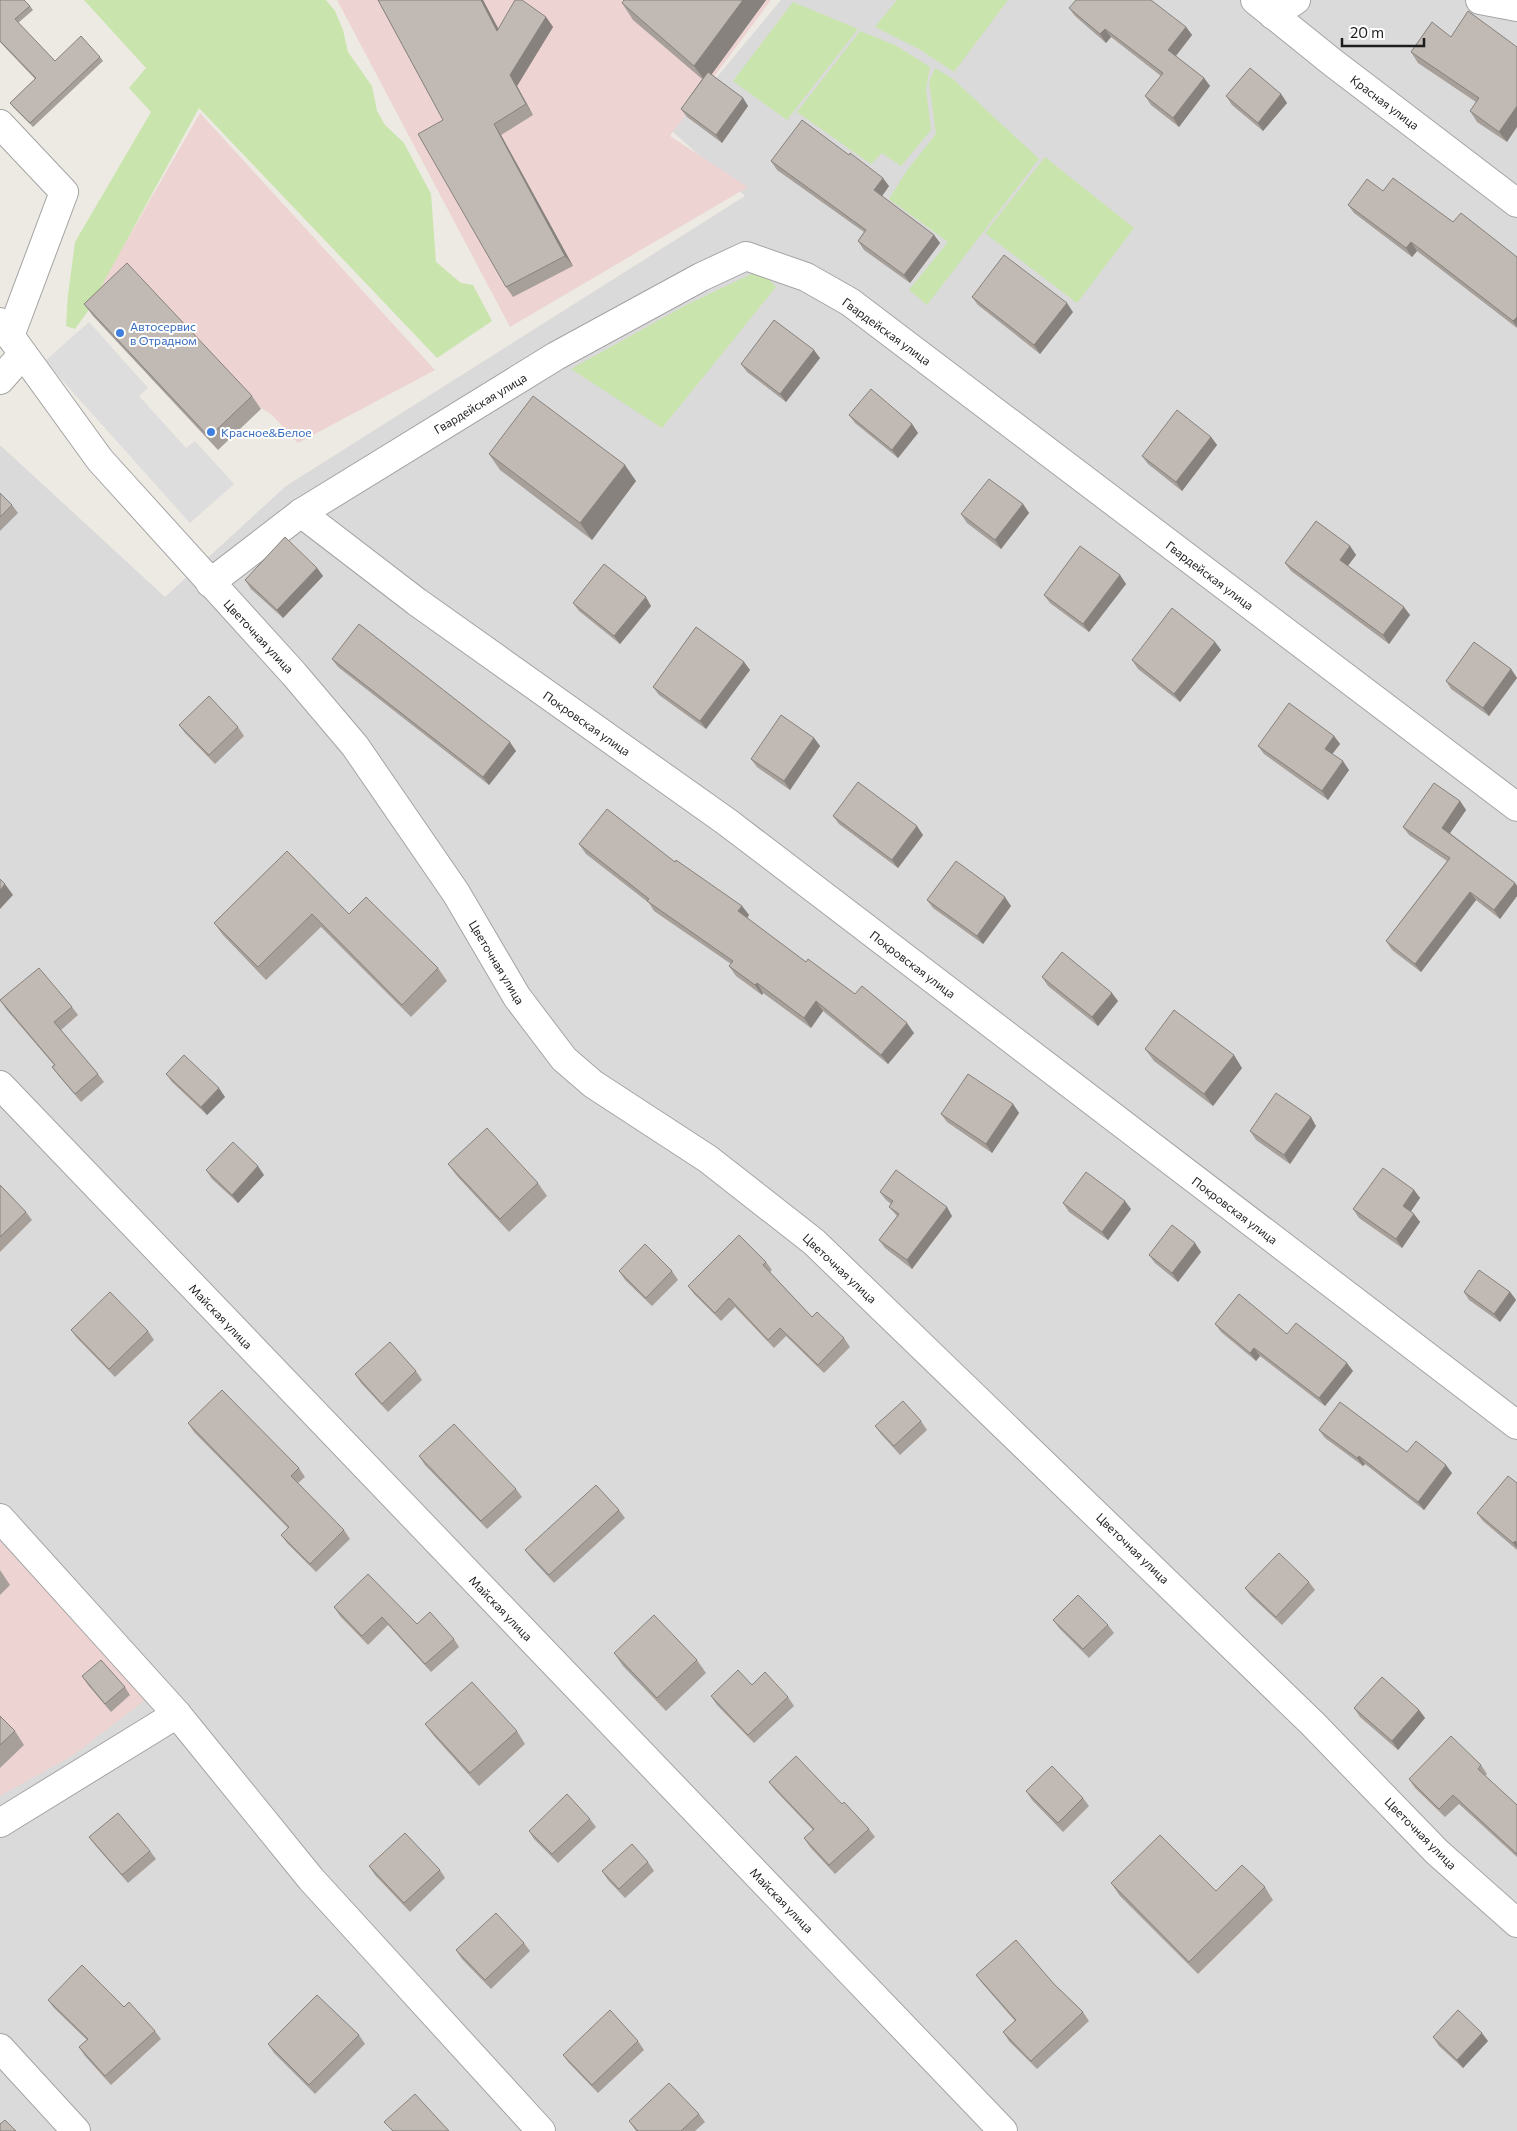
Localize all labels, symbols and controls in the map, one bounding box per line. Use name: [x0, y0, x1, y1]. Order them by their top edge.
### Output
scale bar: [1342, 15, 1424, 47]
text: 20 m: [1350, 23, 1384, 41]
street label: Красная улица: [1348, 72, 1422, 132]
street label: Гвардейская улица: [840, 294, 934, 368]
place label: Автосервис в Отрадном: [130, 319, 197, 347]
marker: Автосервис в Отрадном: [114, 327, 126, 339]
street label: Гвардейская улица: [431, 370, 529, 436]
place label: Красное&Белое: [221, 425, 312, 439]
marker: Красное&Белое: [205, 426, 217, 438]
street label: Гвардейская улица: [1164, 538, 1256, 612]
street label: Цветочная улица: [221, 596, 297, 676]
street label: Покровская улица: [541, 688, 633, 758]
street label: Цветочная улица: [466, 917, 528, 1007]
street label: Покровская улица: [868, 927, 958, 1001]
street label: Покровская улица: [1190, 1173, 1280, 1247]
street label: Цветочная улица: [800, 1230, 880, 1306]
street label: Майская улица: [187, 1281, 255, 1351]
street label: Цветочная улица: [1094, 1510, 1172, 1586]
street label: Майская улица: [467, 1573, 535, 1643]
street label: Цветочная улица: [1382, 1794, 1460, 1872]
street label: Майская улица: [748, 1865, 816, 1935]

